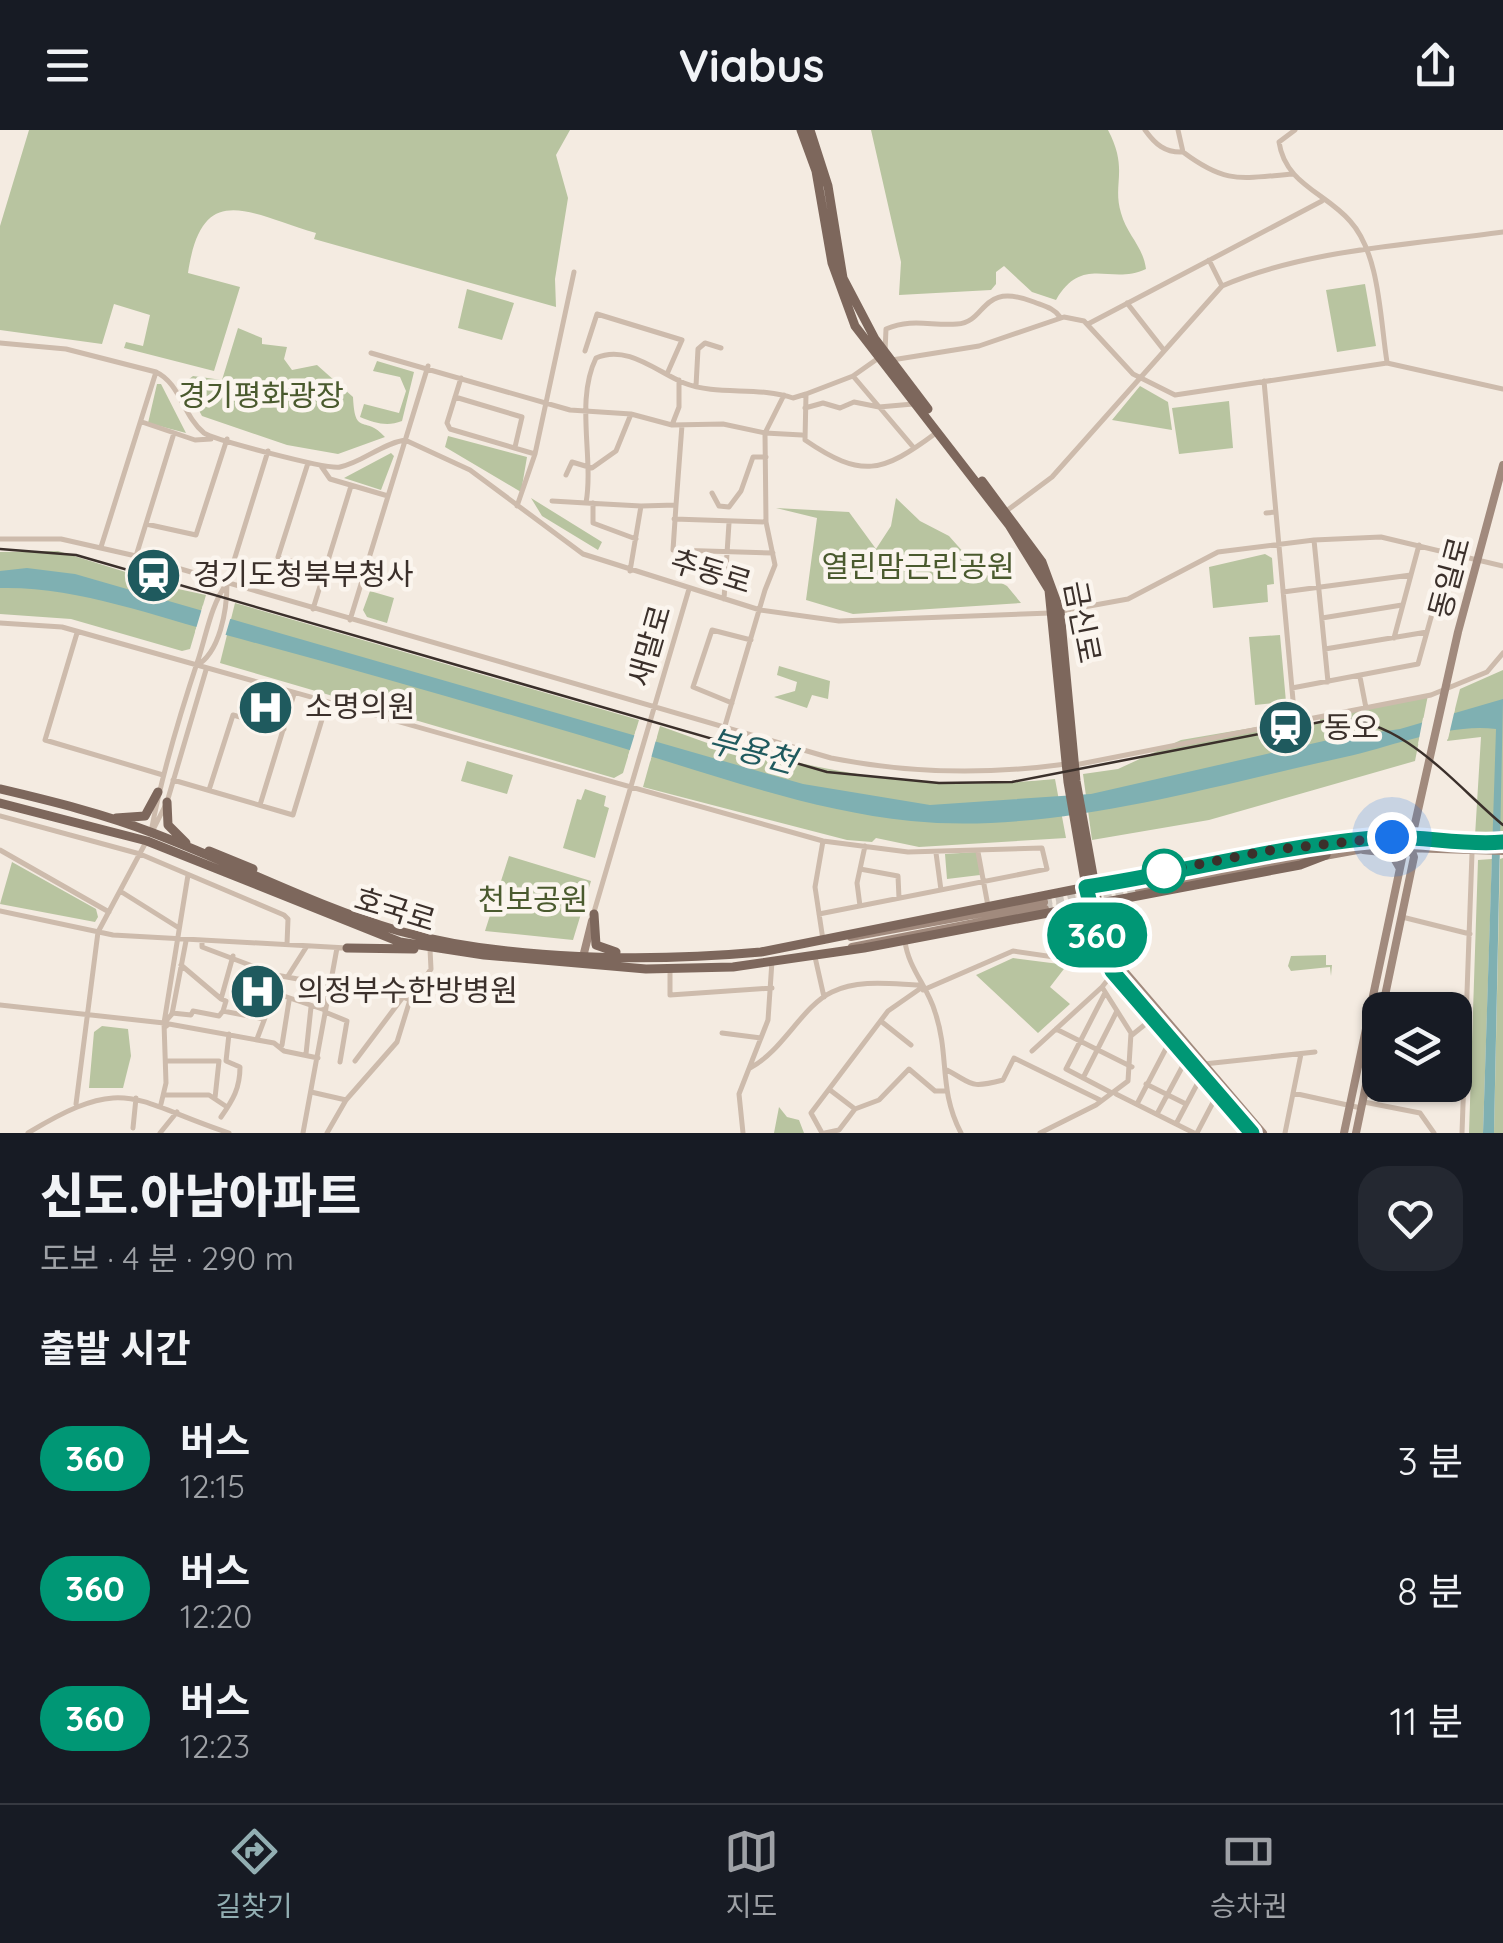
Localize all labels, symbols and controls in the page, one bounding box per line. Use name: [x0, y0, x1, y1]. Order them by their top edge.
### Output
text: Viabus: [679, 37, 824, 93]
icon: menu: [40, 38, 95, 93]
icon: share: [1408, 38, 1463, 93]
park label: 경기평화광장: [178, 376, 344, 414]
street label: 동일로: [1420, 533, 1478, 623]
street label: 추동로: [666, 541, 756, 601]
station icon: 경기도청북부청사: [124, 545, 184, 605]
park label: 열린맘근린공원: [821, 547, 1015, 585]
place label: 경기도청북부청사: [193, 555, 414, 593]
street label: 금신로: [1056, 578, 1110, 666]
street label: 새말로: [619, 601, 679, 691]
hospital icon: 소명의원: [236, 677, 296, 737]
place label: 소명의원: [305, 687, 415, 725]
station icon: 동오: [1255, 698, 1315, 758]
place label: 동오: [1324, 708, 1379, 746]
water label: 부용천: [704, 719, 804, 782]
your location: [1367, 812, 1417, 862]
unlabelled marker: [1143, 850, 1185, 892]
street label: 호국로: [350, 879, 440, 939]
park label: 천보공원: [478, 880, 588, 918]
line badge: 360: [1040, 902, 1154, 968]
text: 360: [1067, 913, 1127, 957]
hospital icon: 의정부수한방병원: [228, 961, 288, 1021]
place label: 의정부수한방병원: [297, 971, 518, 1009]
map controls: [1362, 992, 1472, 1102]
button: layers: [1362, 992, 1472, 1102]
text: 신도.아남아파트: [40, 1165, 361, 1225]
button: heart: [1358, 1166, 1463, 1271]
text: 도보 · 4 분 · 290 m: [40, 1238, 294, 1278]
text: 출발 시간: [40, 1324, 190, 1372]
text: 버스: [180, 1417, 250, 1465]
text: 360: [65, 1436, 125, 1480]
text: 3 분: [1398, 1437, 1463, 1485]
text: 12:15: [180, 1466, 245, 1506]
text: 버스: [180, 1547, 250, 1595]
text: 360: [65, 1566, 125, 1610]
text: 8 분: [1397, 1567, 1463, 1615]
text: 12:20: [180, 1596, 252, 1636]
text: 버스: [180, 1677, 250, 1725]
text: 360: [65, 1696, 125, 1740]
text: 11 분: [1390, 1697, 1463, 1745]
text: 12:23: [180, 1726, 250, 1766]
tab: 길찾기: [216, 1824, 293, 1924]
tab: 지도: [724, 1824, 779, 1924]
tab: 승차권: [1210, 1824, 1287, 1924]

